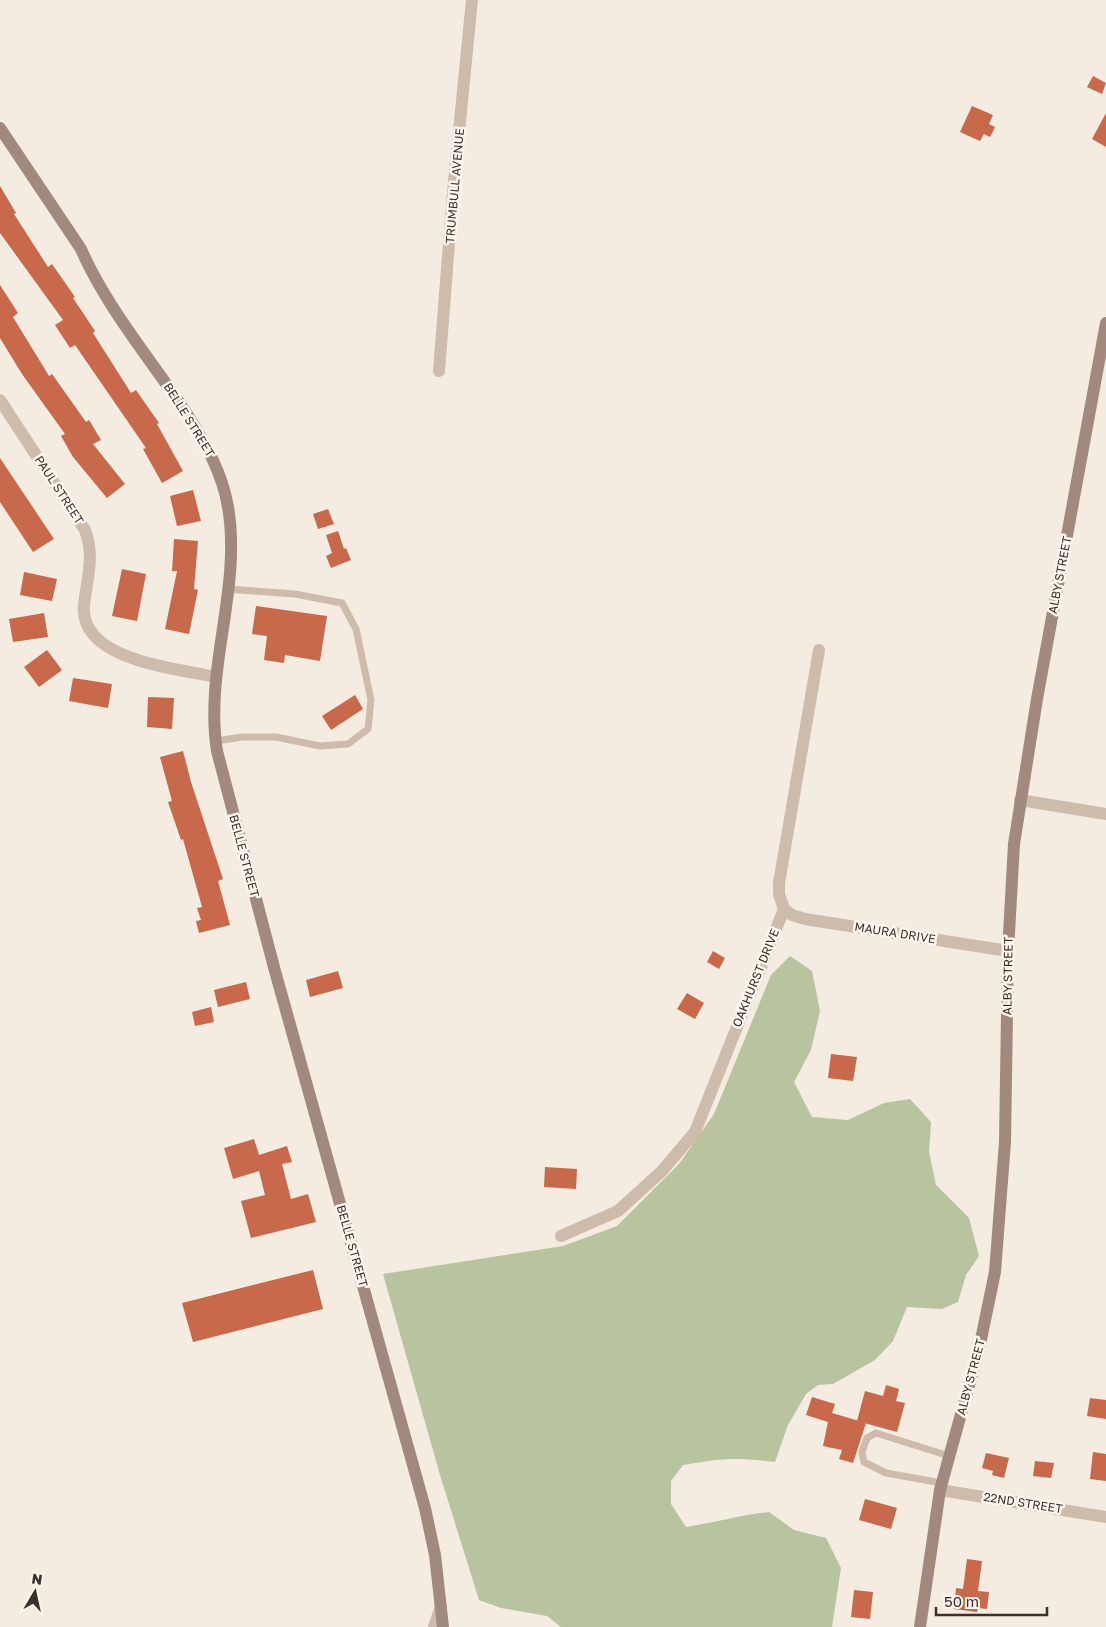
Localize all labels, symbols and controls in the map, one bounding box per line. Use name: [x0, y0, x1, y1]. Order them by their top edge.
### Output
street label: TRUMBULL AVENUE: [442, 128, 467, 244]
street label: BELLE STREET: [161, 380, 219, 460]
street label: PAUL STREET: [32, 453, 87, 527]
street label: ALBY STREET: [1045, 534, 1074, 615]
street label: BELLE STREET: [226, 813, 263, 899]
street label: MAURA DRIVE: [854, 919, 937, 946]
street label: OAKHURST DRIVE: [729, 926, 782, 1029]
street label: ALBY STREET: [999, 936, 1016, 1015]
street label: BELLE STREET: [334, 1203, 372, 1289]
street label: ALBY STREET: [953, 1336, 988, 1417]
street label: 22ND STREET: [982, 1489, 1064, 1516]
north arrow: [10, 1567, 60, 1617]
text: N: [31, 1569, 44, 1588]
scale bar: [936, 1584, 1047, 1616]
text: 50 m: [944, 1592, 979, 1610]

